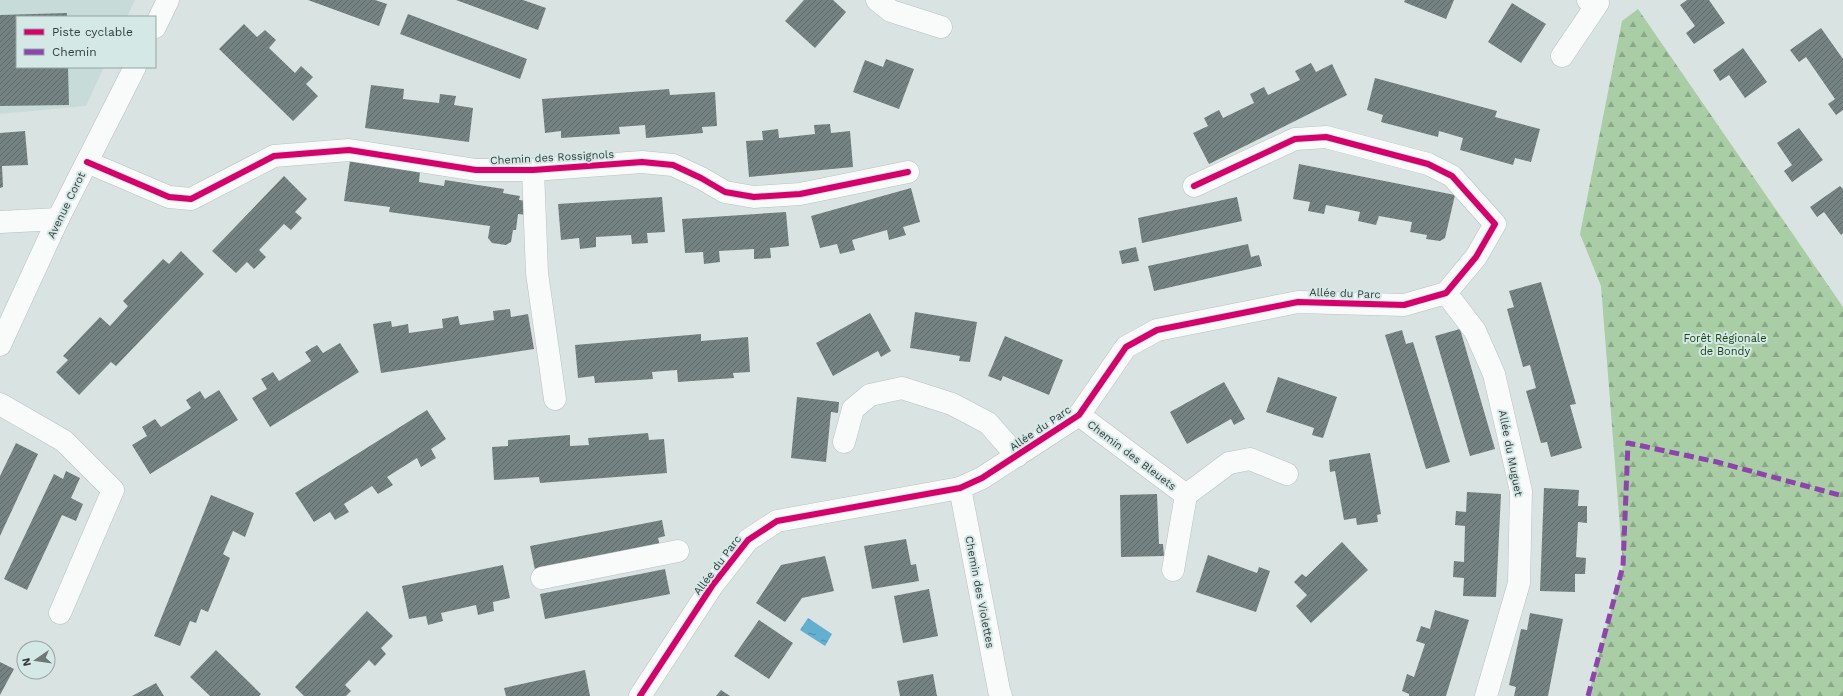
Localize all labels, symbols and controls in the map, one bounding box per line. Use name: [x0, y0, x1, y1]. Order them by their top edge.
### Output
legend: [16, 16, 156, 68]
text: Piste cyclable: [52, 25, 133, 39]
text: Chemin: [52, 45, 97, 59]
street label: Chemin des Rossignols: [490, 148, 615, 167]
street label: Avenue Corot: [45, 170, 88, 241]
street label: Allée du Parc: [1309, 286, 1381, 301]
park label: Forêt Régionale de Bondy: [1683, 332, 1767, 358]
street label: Allée du Parc: [1007, 403, 1073, 454]
street label: Allée du Muguet: [1496, 409, 1525, 498]
street label: Chemin des Bleuets: [1085, 418, 1179, 493]
street label: Allée du Parc: [691, 533, 744, 598]
street label: Chemin des Violettes: [962, 535, 997, 649]
north arrow: [16, 640, 56, 680]
text: N: [19, 657, 34, 668]

